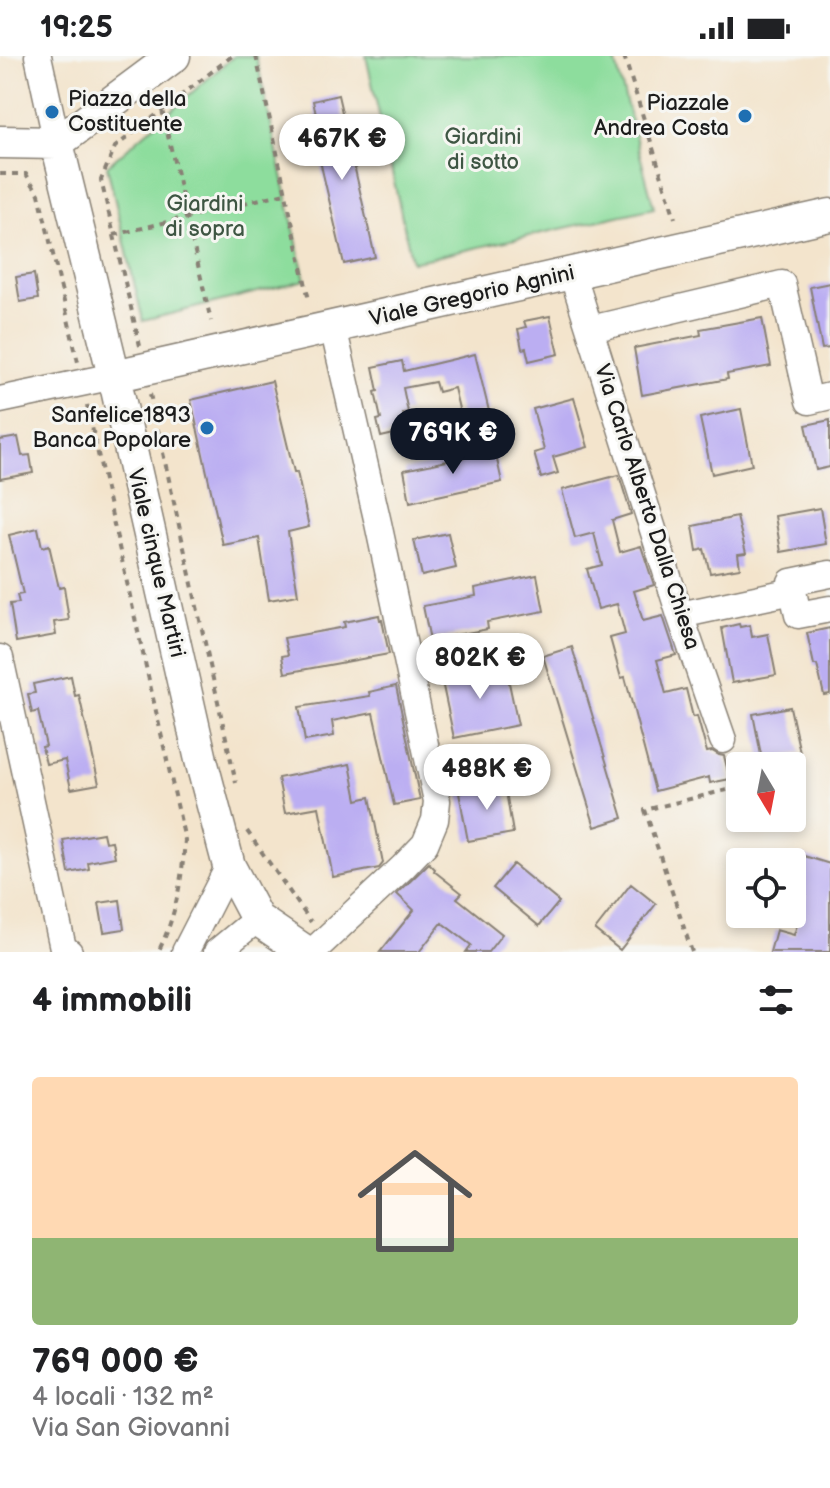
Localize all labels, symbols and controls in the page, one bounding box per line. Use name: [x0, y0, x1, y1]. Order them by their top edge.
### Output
text: 19:25: [40, 10, 113, 46]
place label: Piazza della Costituente: [68, 86, 186, 138]
place label: Piazzale Andrea Costa: [594, 90, 729, 142]
marker: Piazza della Costituente: [43, 103, 61, 121]
marker: Piazzale Andrea Costa: [736, 107, 754, 125]
pin: 467K €: [277, 114, 407, 182]
text: 467K €: [297, 124, 387, 155]
park label: Giardini di sotto: [445, 124, 521, 176]
park label: Giardini di sopra: [165, 191, 245, 243]
street label: Viale Gregorio Agnini: [367, 259, 577, 333]
street label: Via Carlo Alberto Dalla Chiesa: [588, 361, 706, 653]
place label: Sanfelice1893 Banca Popolare: [33, 402, 191, 454]
pin: 769K €: [388, 408, 518, 476]
text: 769K €: [408, 418, 498, 449]
marker: Sanfelice1893 Banca Popolare: [198, 419, 216, 437]
street label: Viale cinque Martiri: [121, 466, 191, 660]
pin: 802K €: [415, 633, 545, 701]
text: 802K €: [434, 643, 526, 674]
pin: 488K €: [422, 744, 552, 812]
north arrow: [726, 752, 806, 832]
map controls: [726, 752, 806, 928]
text: 488K €: [442, 754, 532, 785]
button: locate: [726, 848, 806, 928]
icon: filters: [754, 978, 798, 1022]
text: 4 immobili: [32, 980, 192, 1021]
icon: home: [343, 1129, 487, 1273]
text: 769 000 €: [32, 1341, 199, 1382]
text: 4 locali · 132 m²: [32, 1382, 214, 1413]
text: Via San Giovanni: [32, 1413, 230, 1444]

